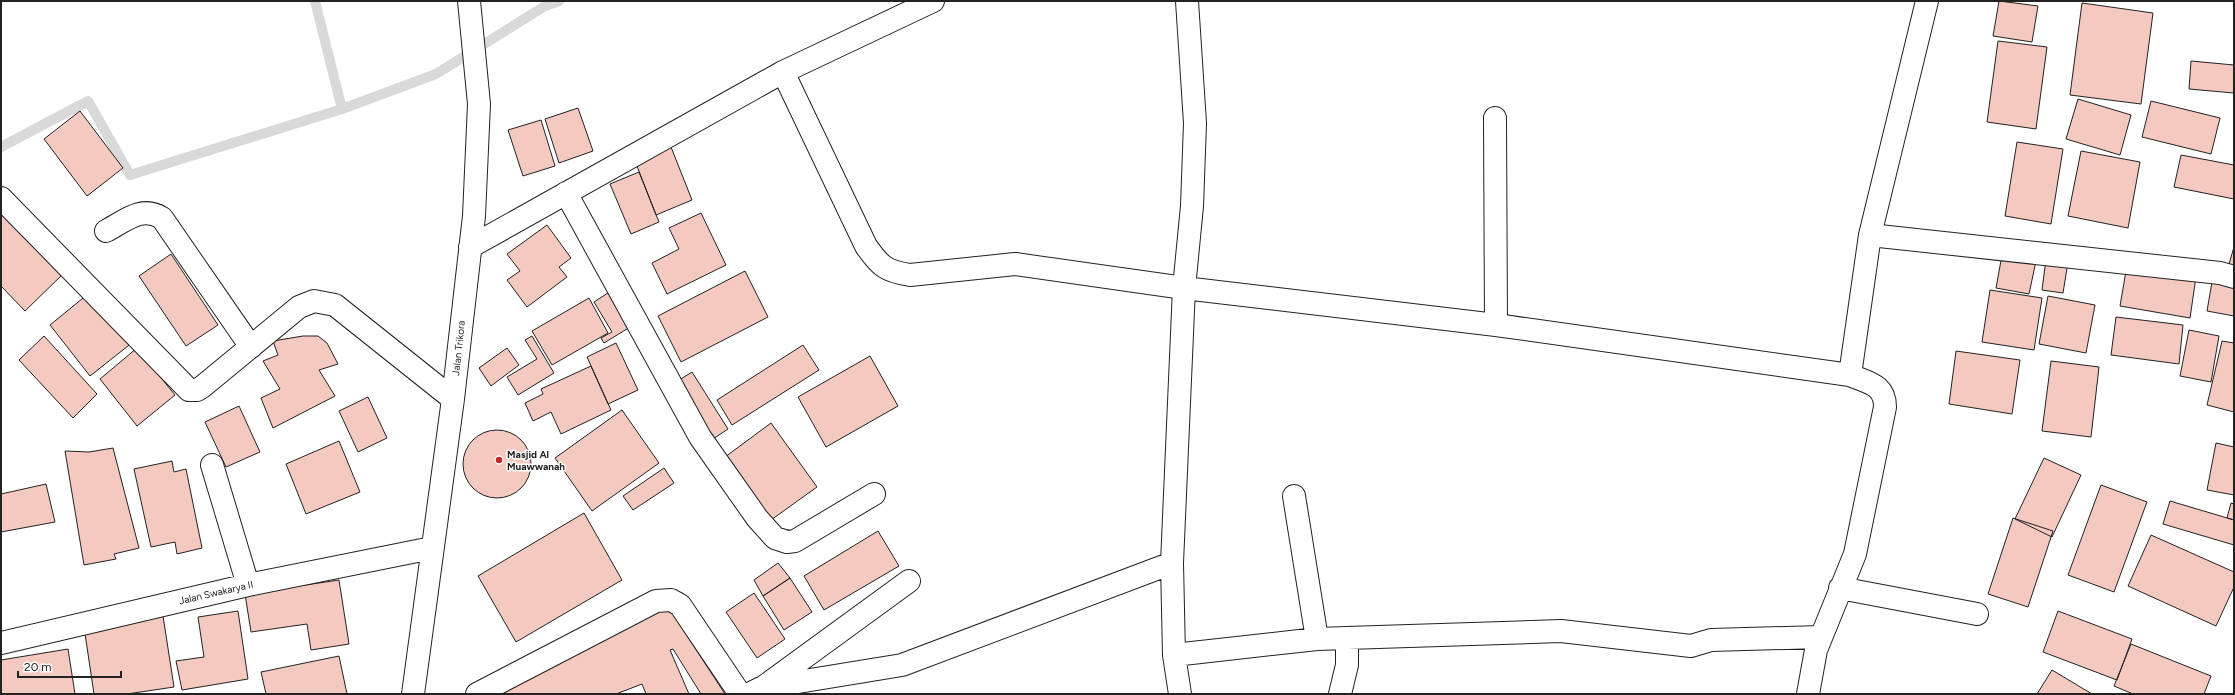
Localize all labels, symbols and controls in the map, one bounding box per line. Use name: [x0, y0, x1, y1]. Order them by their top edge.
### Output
street label: Jalan Trikora: [449, 320, 468, 376]
place label: Masjid Al Muawwanah: [507, 448, 565, 473]
marker: Masjid Al Muawwanah: [494, 455, 504, 465]
street label: Jalan Swakarya II: [178, 578, 255, 607]
scale bar: [18, 653, 121, 679]
text: 20 m: [24, 660, 52, 674]

